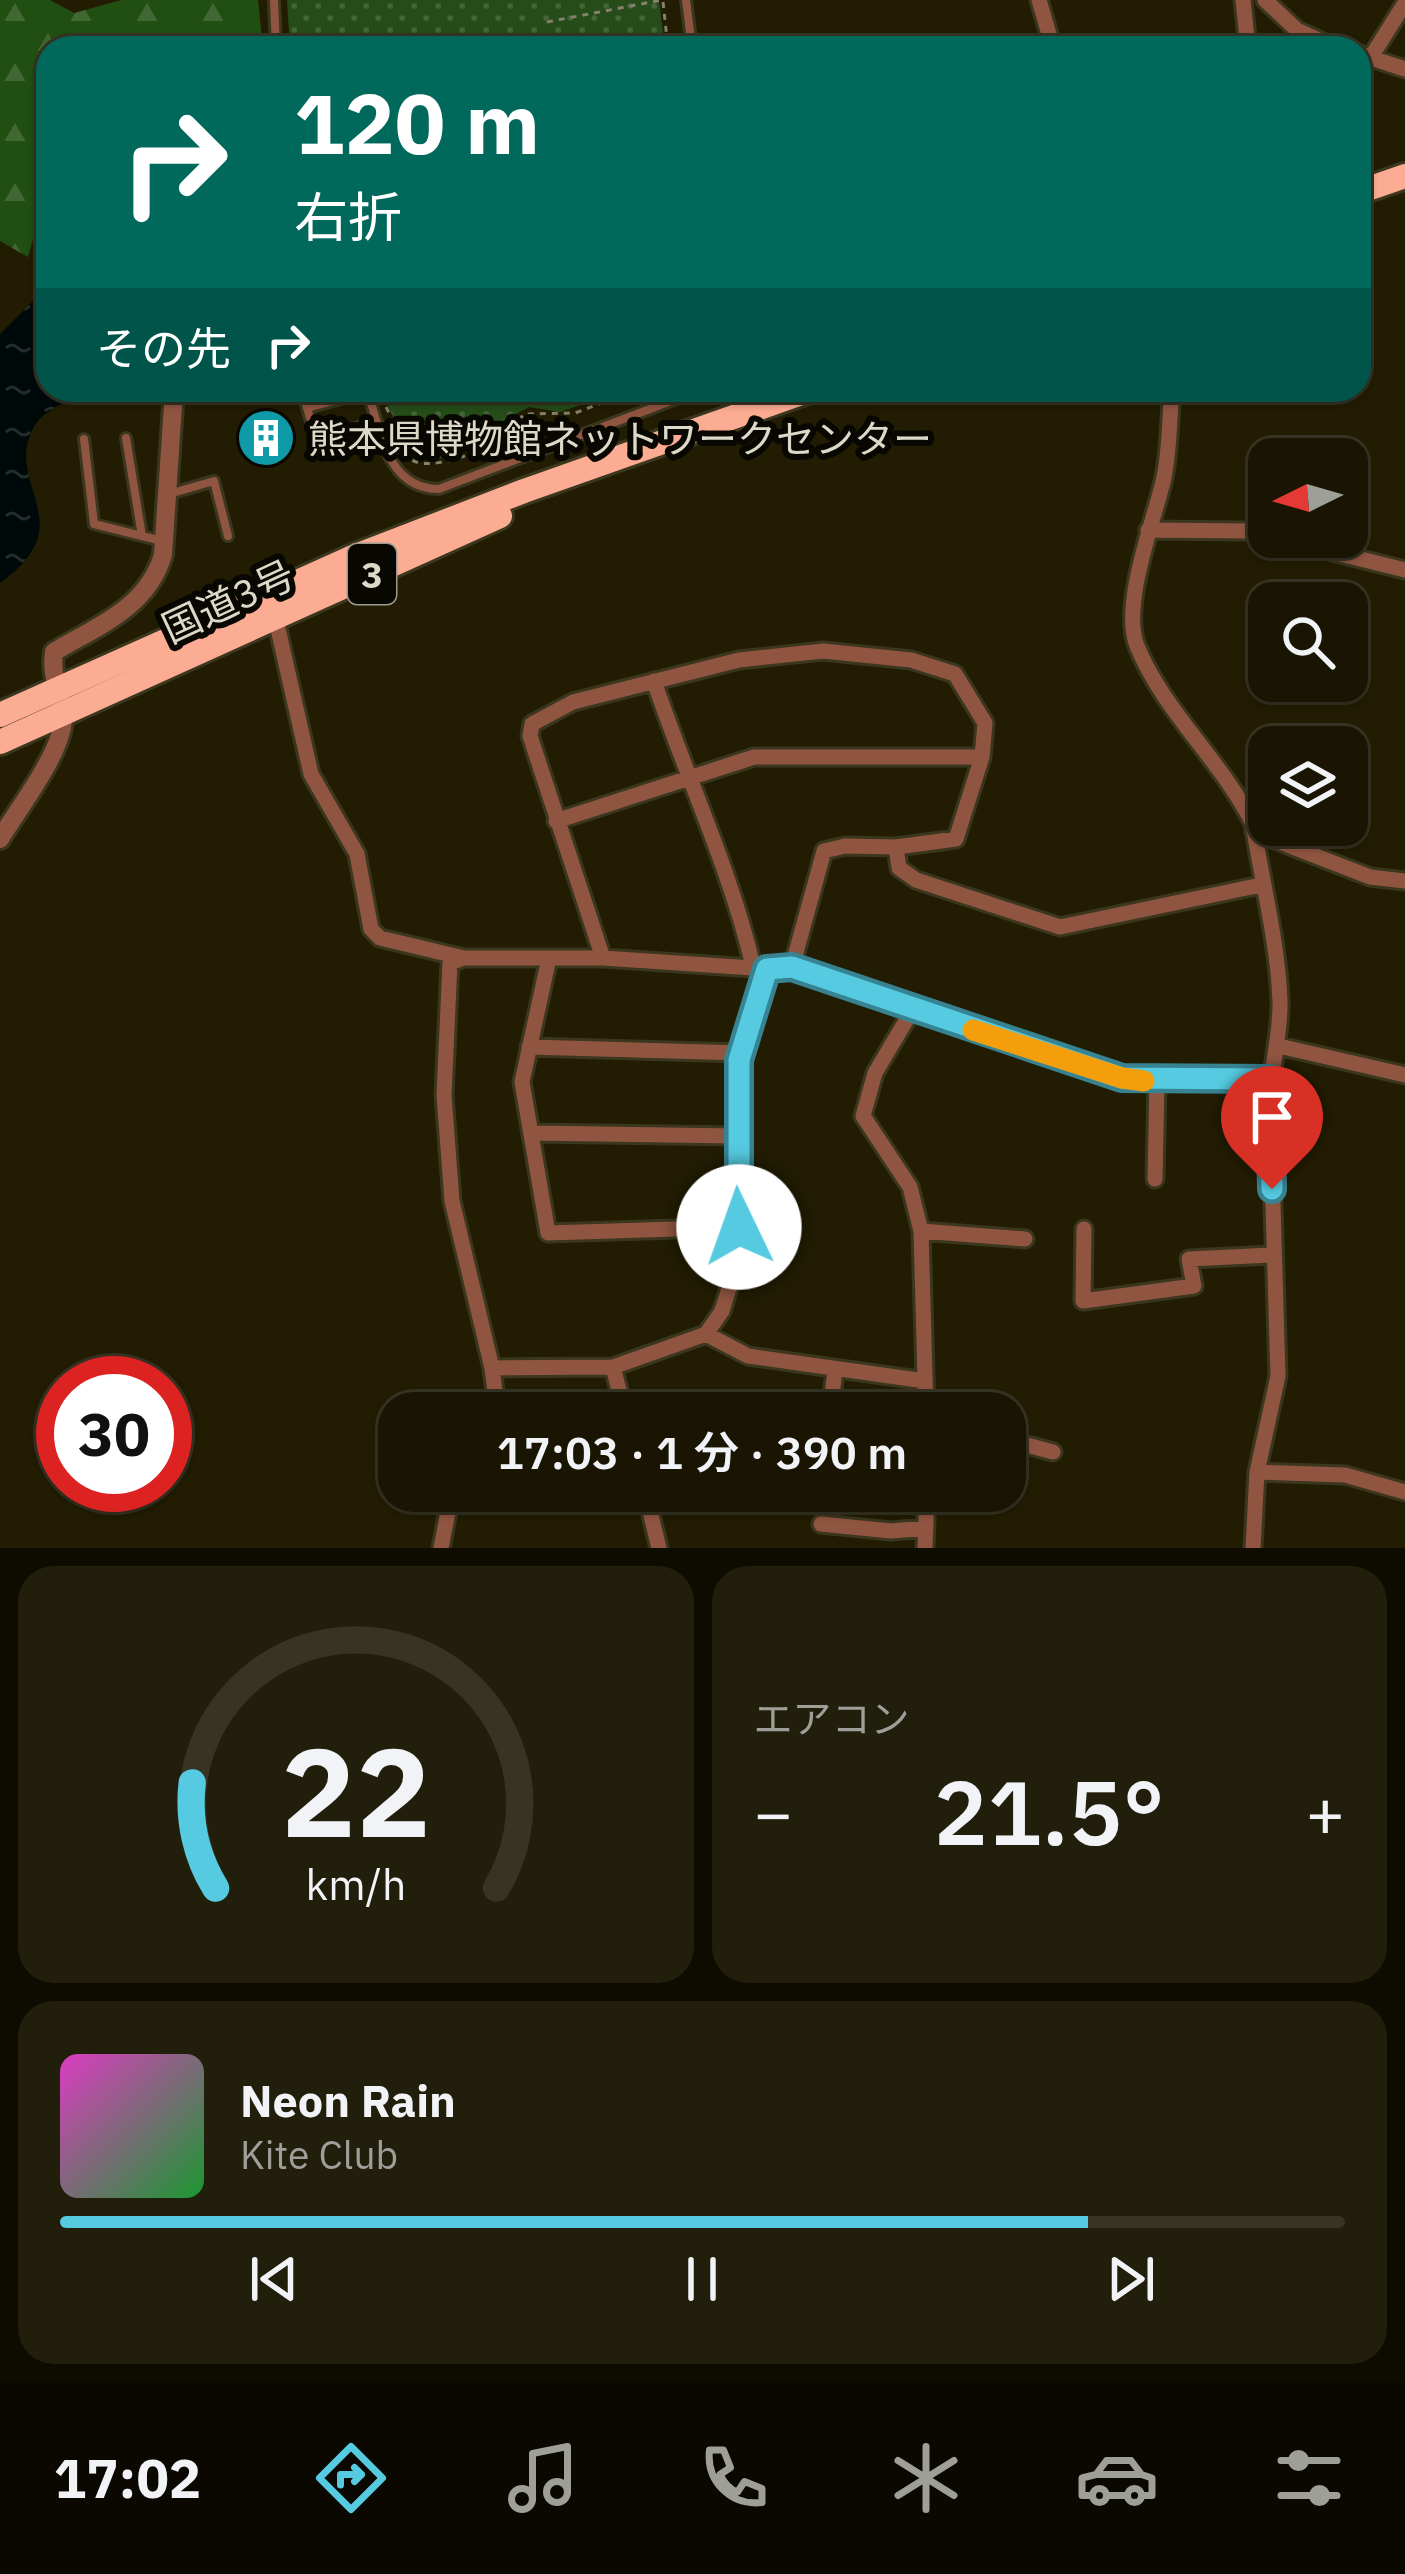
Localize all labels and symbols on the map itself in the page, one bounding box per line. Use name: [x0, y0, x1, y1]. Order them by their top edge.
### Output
building icon: 熊本県博物館ネットワークセンター: [235, 407, 297, 469]
place label: 熊本県博物館ネットワークセンター: [308, 413, 932, 464]
north arrow: [1248, 438, 1368, 558]
road number: 3: [348, 544, 396, 604]
street label: 国道3号: [154, 548, 302, 654]
pin: [1221, 1066, 1323, 1189]
position arrow: [676, 1164, 802, 1290]
speed limit sign: 30: [36, 1356, 192, 1512]

